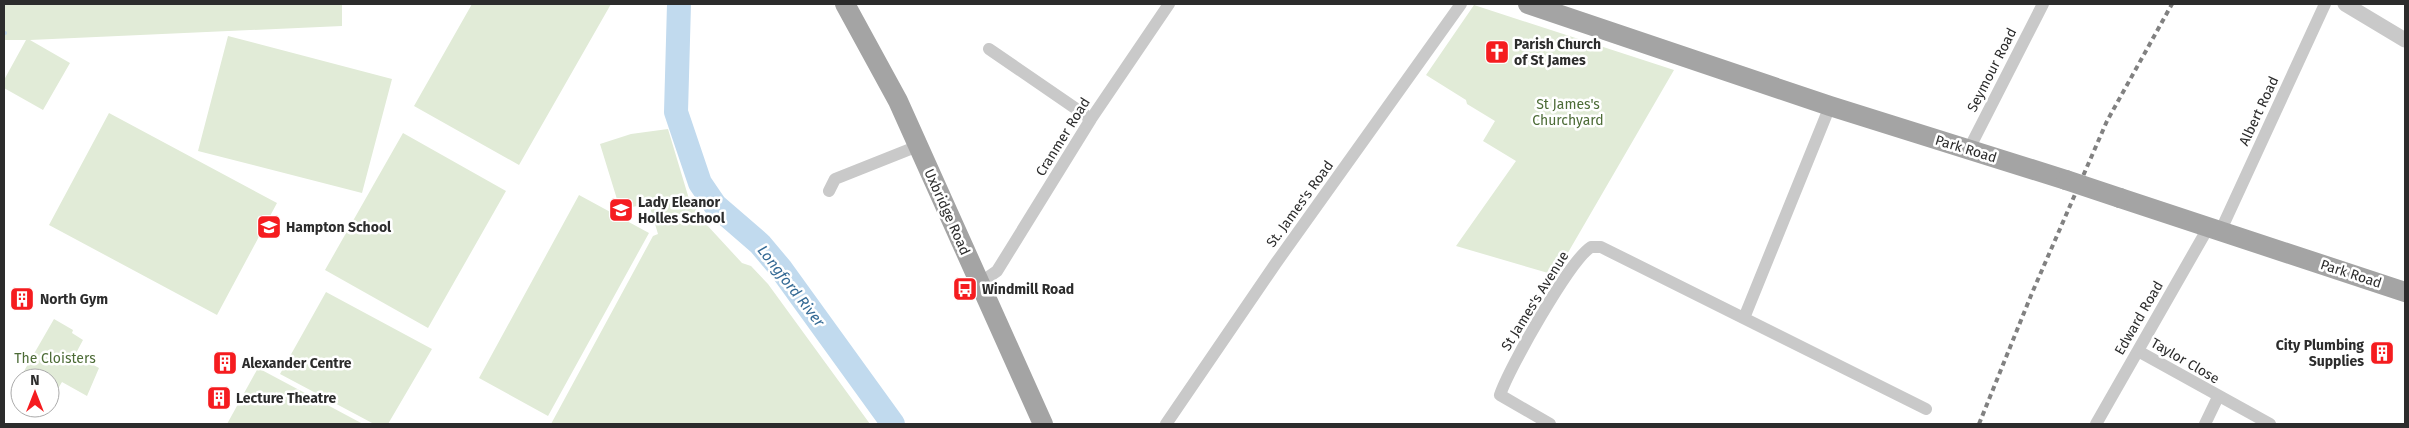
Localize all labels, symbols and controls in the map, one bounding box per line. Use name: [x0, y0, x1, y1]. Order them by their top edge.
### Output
street label: Seymour Road: [1964, 25, 2020, 115]
place label: Parish Church of St James: [1514, 36, 1601, 69]
church icon: Parish Church of St James: [1484, 39, 1510, 65]
street label: Albert Road: [2236, 74, 2282, 148]
street label: Cranmer Road: [1032, 95, 1094, 179]
park label: St James's Churchyard: [1532, 96, 1604, 129]
street label: Park Road: [1933, 132, 1999, 166]
street label: St. James's Road: [1263, 157, 1337, 251]
street label: Uxbridge Road: [920, 166, 974, 258]
place label: Lady Eleanor Holles School: [638, 194, 726, 227]
school or university icon: Lady Eleanor Holles School: [608, 197, 634, 223]
school or university icon: Hampton School: [256, 214, 282, 240]
place label: Hampton School: [286, 219, 392, 236]
water label: Longford River: [754, 242, 829, 331]
street label: St James's Avenue: [1498, 248, 1572, 354]
street label: Park Road: [2318, 256, 2384, 292]
bus stop icon: Windmill Road: [952, 276, 978, 302]
street label: Edward Road: [2111, 278, 2167, 358]
place label: Windmill Road: [982, 281, 1074, 298]
building icon: North Gym: [9, 286, 35, 312]
place label: North Gym: [40, 291, 108, 308]
street label: Taylor Close: [2148, 335, 2222, 387]
place label: City Plumbing Supplies: [2276, 337, 2364, 370]
building icon: City Plumbing Supplies: [2369, 340, 2395, 366]
park label: The Cloisters: [14, 350, 96, 367]
building icon: Alexander Centre: [212, 350, 238, 376]
place label: Alexander Centre: [241, 355, 352, 372]
north arrow: [10, 368, 60, 418]
text: N: [30, 372, 40, 389]
building icon: Lecture Theatre: [206, 385, 232, 411]
place label: Lecture Theatre: [236, 390, 336, 407]

